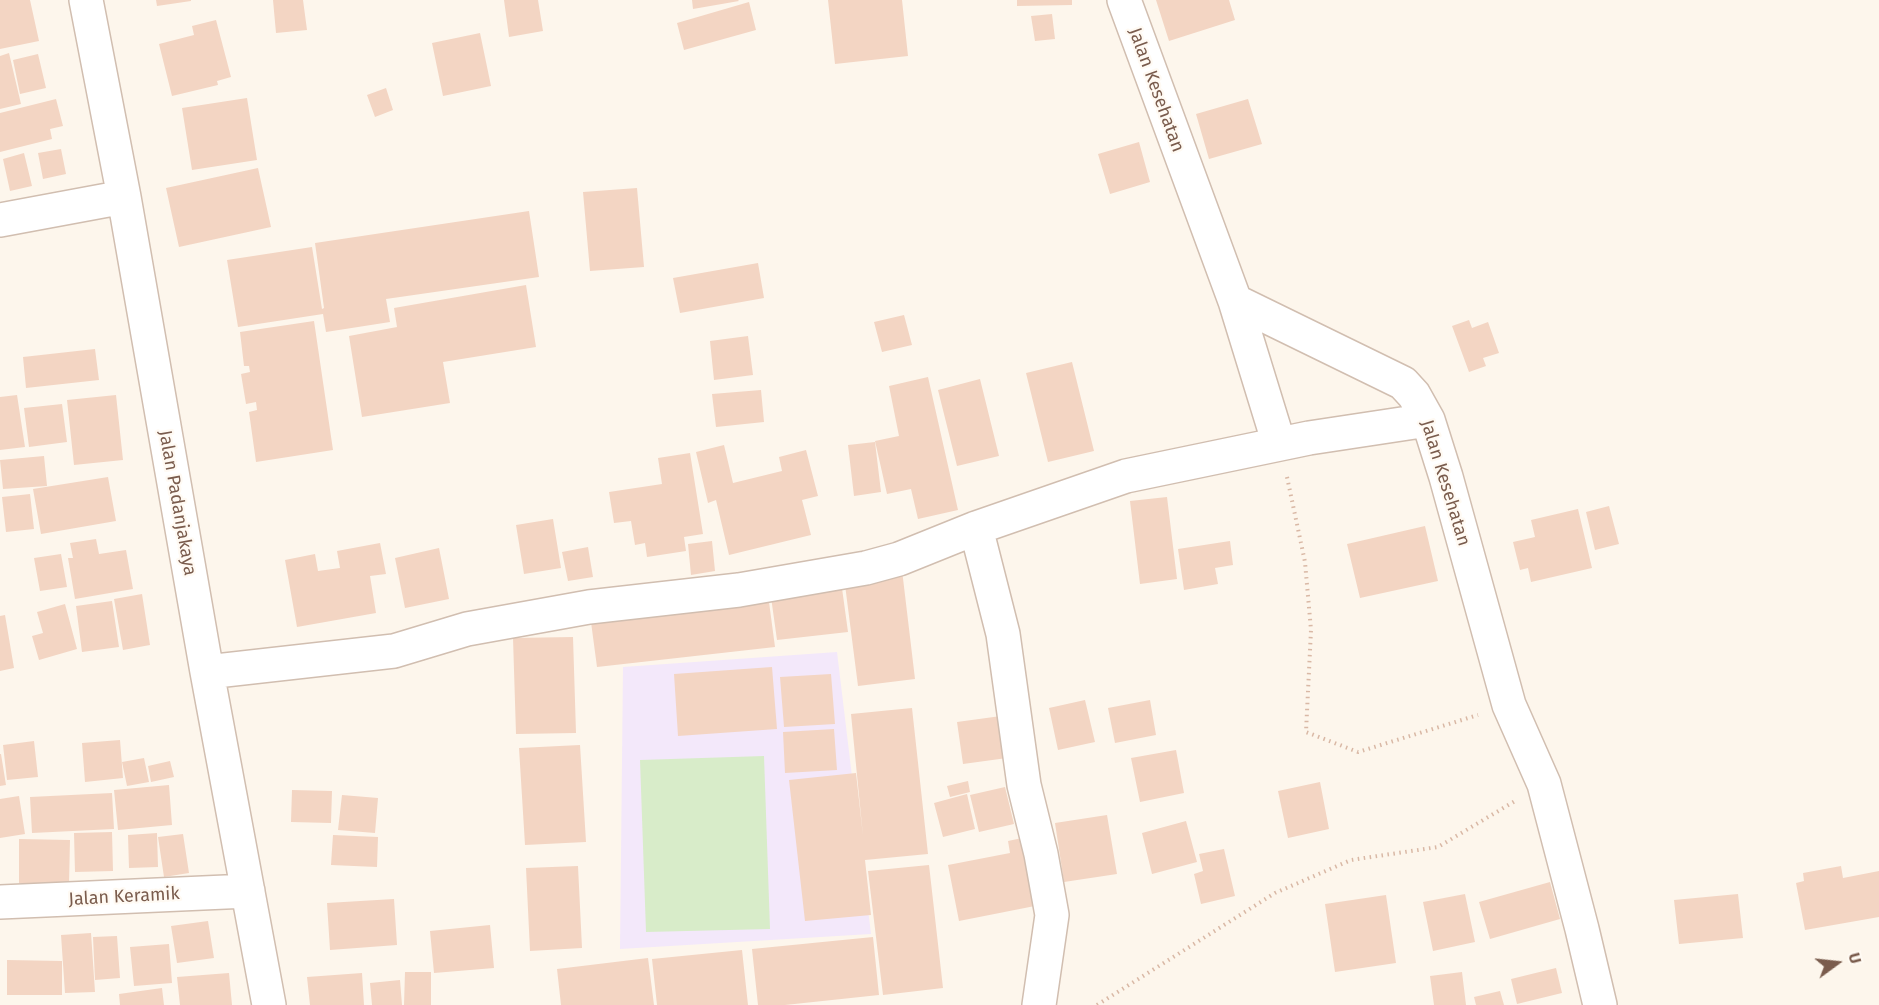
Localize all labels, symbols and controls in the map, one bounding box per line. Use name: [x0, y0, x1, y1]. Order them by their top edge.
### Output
street label: Jalan Kesehatan: [1123, 25, 1189, 155]
street label: Jalan Kesehatan: [1416, 417, 1474, 549]
street label: Jalan Padanjakaya: [154, 429, 200, 577]
street label: Jalan Keramik: [68, 883, 180, 911]
north arrow: [1807, 933, 1867, 993]
text: U: [1844, 951, 1865, 966]

